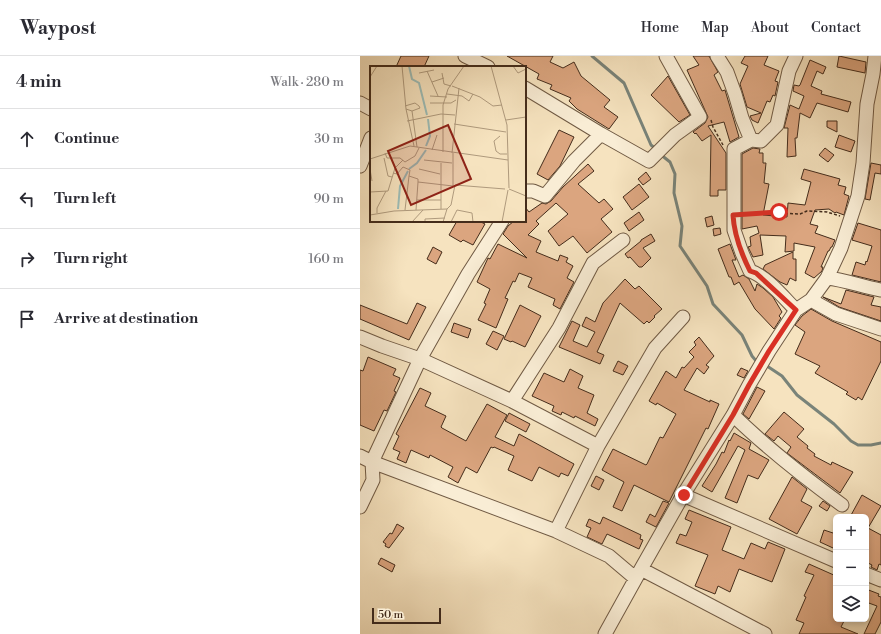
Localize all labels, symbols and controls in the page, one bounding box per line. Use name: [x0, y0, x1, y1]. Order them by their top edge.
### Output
text: Waypost: [20, 16, 96, 40]
text: Home: [641, 19, 679, 37]
text: Map: [701, 19, 729, 37]
text: About: [751, 19, 789, 37]
text: Contact: [811, 19, 861, 37]
inset map: [370, 66, 526, 222]
text: 4 min: [16, 71, 61, 93]
text: Walk · 280 m: [270, 74, 344, 90]
icon: ahead: [16, 128, 38, 150]
text: Continue: [54, 129, 119, 148]
text: 30 m: [314, 131, 344, 147]
icon: left: [16, 188, 38, 210]
text: Turn left: [54, 189, 116, 208]
text: 90 m: [313, 191, 344, 207]
route start: [770, 203, 788, 221]
icon: right: [16, 248, 38, 270]
text: Turn right: [54, 249, 128, 268]
text: 160 m: [308, 251, 344, 267]
icon: arrive: [16, 308, 38, 330]
text: Arrive at destination: [54, 309, 198, 328]
route end: [675, 486, 693, 504]
map controls: [833, 514, 869, 622]
button: +: [833, 514, 869, 550]
button: −: [833, 550, 869, 586]
button: layers: [833, 586, 869, 622]
scale bar: [372, 606, 441, 625]
text: 50 m: [378, 608, 403, 622]

